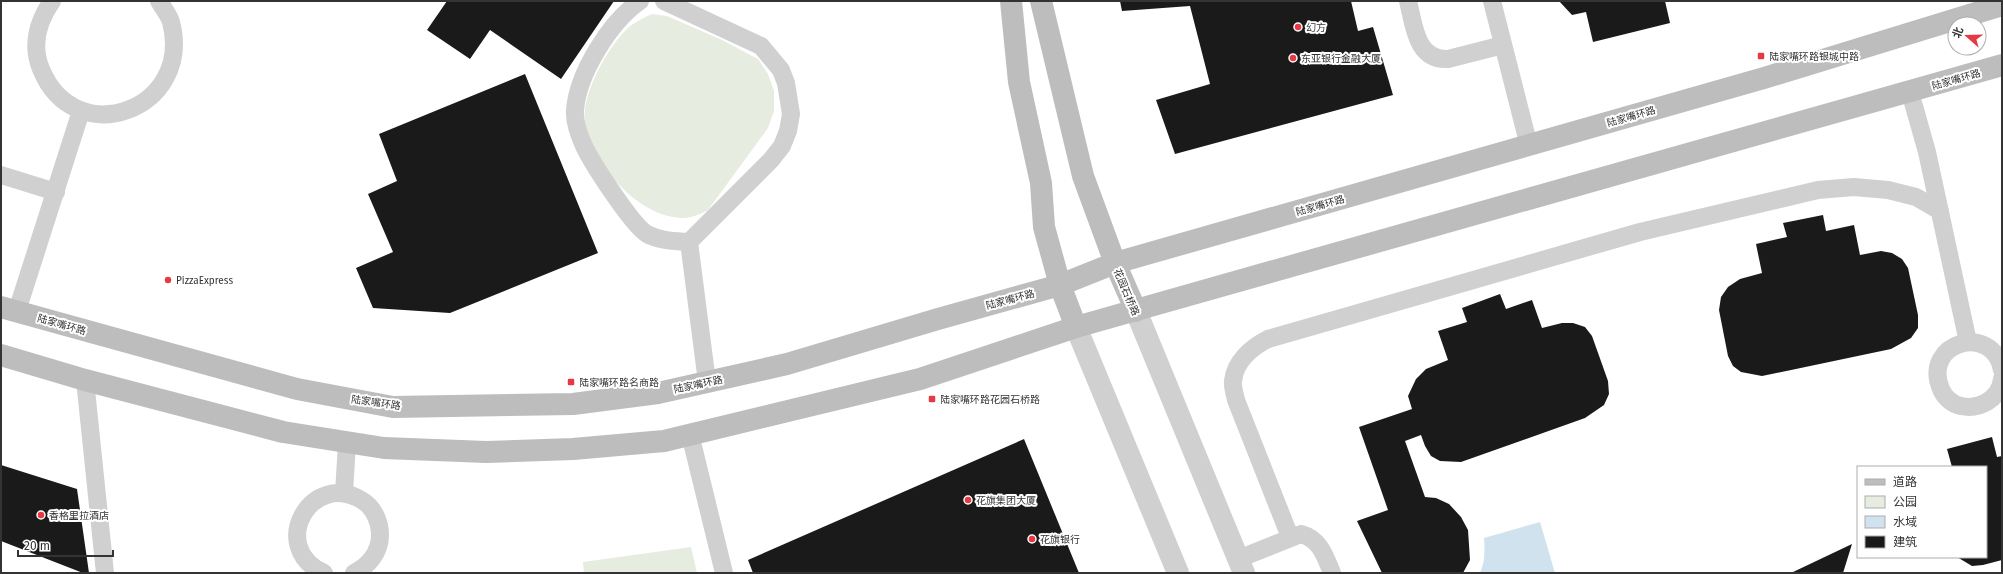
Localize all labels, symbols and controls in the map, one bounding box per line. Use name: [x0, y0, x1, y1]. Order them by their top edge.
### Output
north arrow: [1947, 16, 1987, 56]
marker: 幻方: [1293, 22, 1303, 32]
place label: 幻方: [1306, 22, 1326, 34]
text: 北: [1950, 25, 1966, 40]
marker: 陆家嘴环路银城中路: [1756, 51, 1766, 61]
place label: 陆家嘴环路银城中路: [1769, 51, 1859, 63]
marker: 东亚银行金融大厦: [1288, 53, 1298, 63]
place label: 东亚银行金融大厦: [1301, 53, 1381, 65]
street label: 陆家嘴环路: [1931, 67, 1982, 93]
street label: 陆家嘴环路: [1606, 104, 1657, 130]
street label: 陆家嘴环路: [1295, 193, 1346, 219]
street label: 花园石桥路: [1111, 267, 1141, 318]
marker: PizzaExpress: [163, 275, 173, 285]
place label: PizzaExpress: [176, 275, 233, 287]
street label: 陆家嘴环路: [985, 288, 1036, 312]
street label: 陆家嘴环路: [36, 312, 87, 338]
street label: 陆家嘴环路: [673, 374, 724, 396]
marker: 陆家嘴环路名商路: [566, 377, 576, 387]
place label: 陆家嘴环路名商路: [579, 377, 659, 389]
street label: 陆家嘴环路: [350, 394, 401, 412]
marker: 陆家嘴环路花园石桥路: [927, 394, 937, 404]
place label: 陆家嘴环路花园石桥路: [940, 394, 1040, 406]
legend: [1857, 466, 1987, 558]
text: 道路: [1893, 475, 1917, 489]
marker: 花旗集团大厦: [963, 495, 973, 505]
place label: 花旗集团大厦: [976, 495, 1036, 507]
text: 公园: [1893, 495, 1917, 509]
marker: 香格里拉酒店: [36, 510, 46, 520]
place label: 香格里拉酒店: [49, 510, 109, 522]
text: 水域: [1893, 515, 1917, 529]
scale bar: [18, 532, 113, 558]
marker: 花旗银行: [1027, 534, 1037, 544]
place label: 花旗银行: [1040, 534, 1080, 546]
text: 建筑: [1893, 535, 1917, 549]
text: 20 m: [24, 539, 50, 553]

